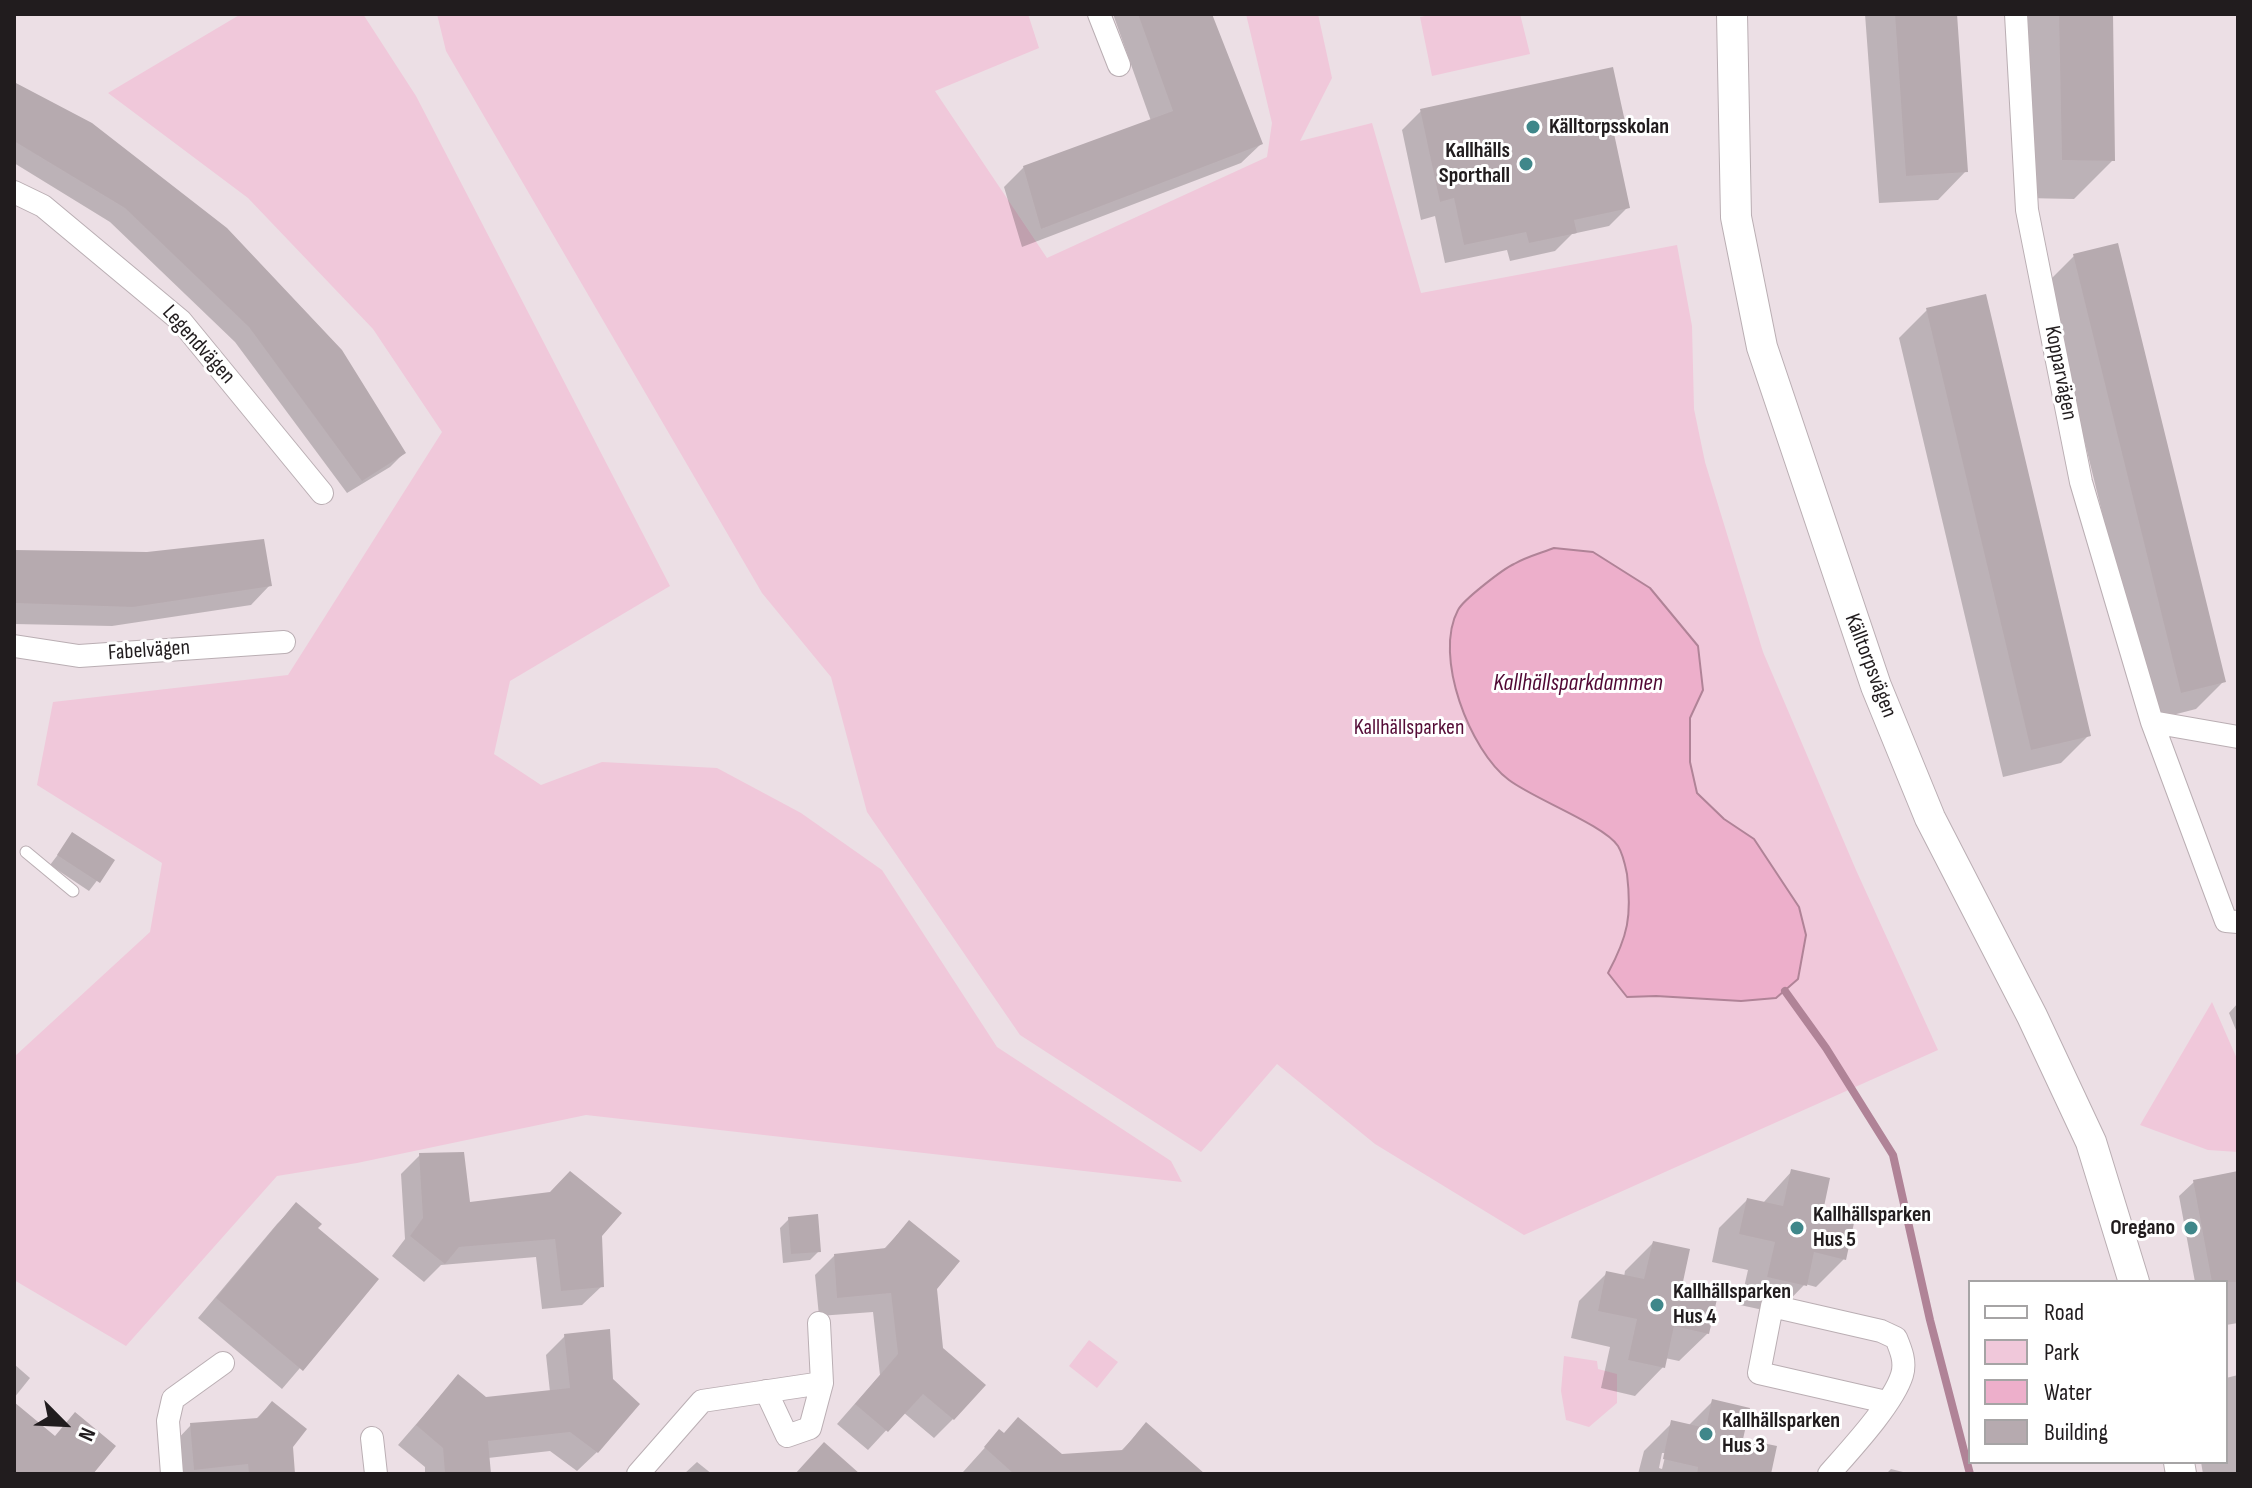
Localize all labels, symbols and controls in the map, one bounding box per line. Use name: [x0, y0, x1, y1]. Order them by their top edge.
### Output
place label: Källtorpsskolan: [1549, 114, 1669, 140]
marker: Källtorpsskolan: [1524, 118, 1542, 136]
place label: Kallhälls Sporthall: [1439, 138, 1510, 190]
marker: Kallhälls Sporthall: [1517, 155, 1535, 173]
street label: Legendvägen: [156, 300, 240, 390]
street label: Kopparvägen: [2038, 324, 2082, 422]
street label: Källtorpsvägen: [1838, 610, 1902, 722]
street label: Fabelvägen: [107, 635, 191, 667]
water label: Kallhällsparkdammen: [1493, 670, 1663, 698]
park label: Kallhällsparken: [1354, 715, 1464, 741]
place label: Kallhällsparken Hus 5: [1813, 1202, 1931, 1254]
place label: Oregano: [2110, 1215, 2175, 1241]
marker: Kallhällsparken Hus 5: [1788, 1219, 1806, 1237]
marker: Oregano: [2182, 1219, 2200, 1237]
place label: Kallhällsparken Hus 4: [1673, 1279, 1791, 1330]
legend: [1968, 1280, 2228, 1464]
marker: Kallhällsparken Hus 4: [1648, 1296, 1666, 1314]
text: Road: [2044, 1298, 2084, 1327]
text: Park: [2044, 1338, 2079, 1367]
text: Water: [2044, 1378, 2092, 1407]
north arrow: [24, 1384, 104, 1464]
place label: Kallhällsparken Hus 3: [1722, 1408, 1840, 1460]
text: Building: [2044, 1418, 2108, 1447]
text: N: [72, 1423, 101, 1445]
marker: Kallhällsparken Hus 3: [1697, 1425, 1715, 1443]

